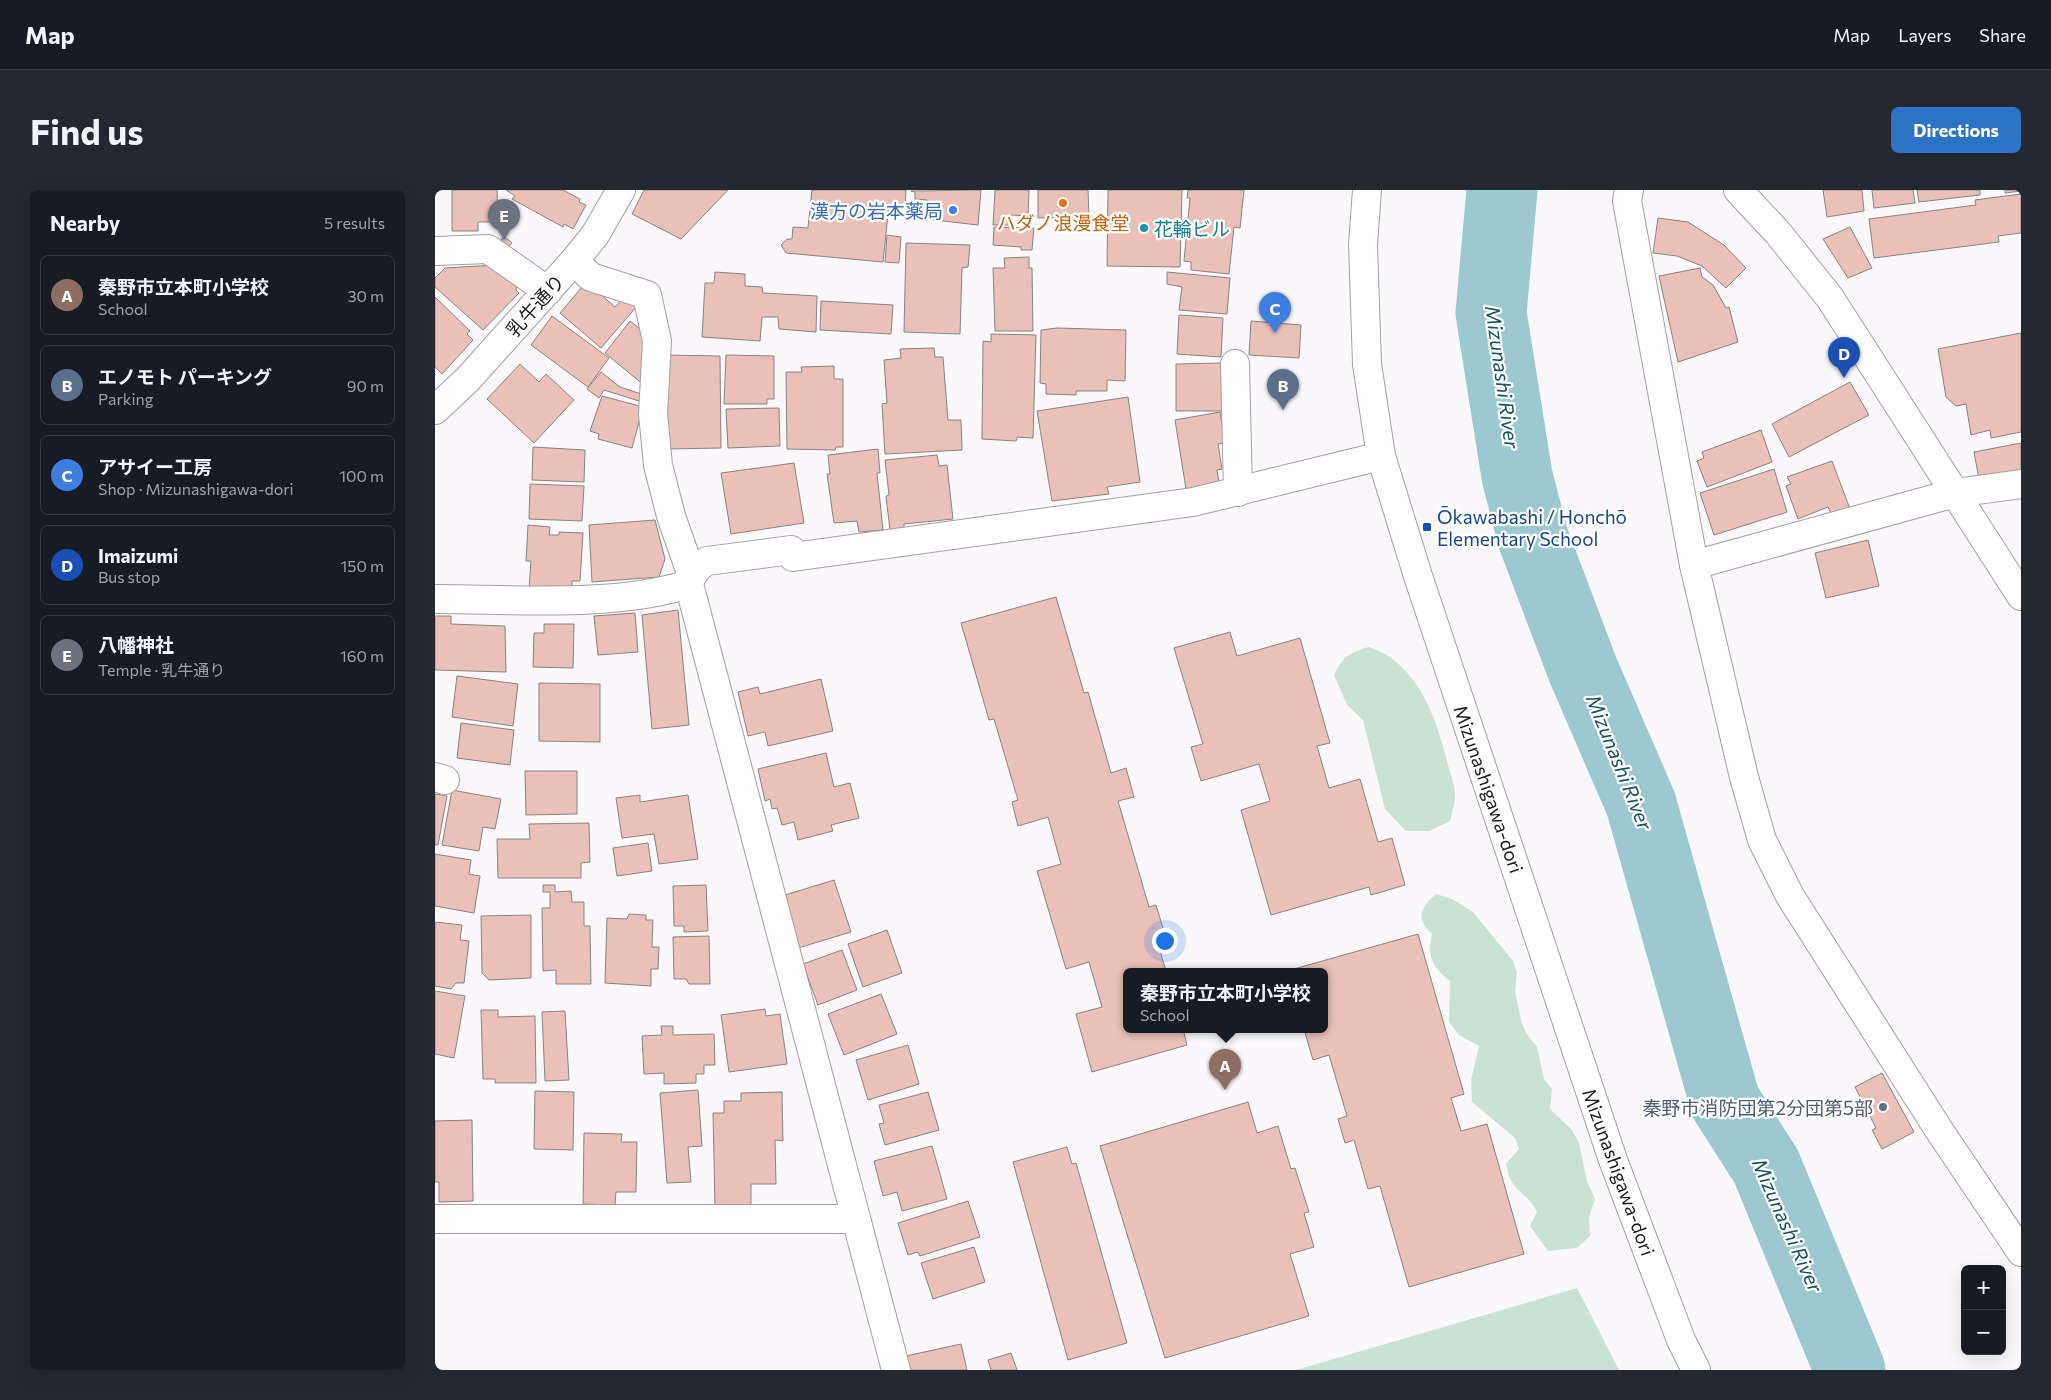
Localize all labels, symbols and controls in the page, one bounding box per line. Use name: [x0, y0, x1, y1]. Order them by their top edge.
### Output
text: Map: [25, 20, 75, 49]
text: Map: [1833, 24, 1870, 46]
text: Layers: [1898, 24, 1951, 46]
text: Share: [1979, 24, 2026, 46]
button: Directions: [1891, 107, 2021, 153]
text: Find us: [30, 109, 144, 152]
marker: ハダノ浪漫食堂: [1057, 197, 1069, 209]
pin: E: [488, 199, 520, 240]
place label: 漢方の岩本薬局: [810, 199, 943, 222]
marker: 漢方の岩本薬局: [947, 204, 959, 216]
text: Nearby: [50, 210, 120, 235]
place label: ハダノ浪漫食堂: [997, 211, 1129, 234]
text: 5 results: [324, 213, 385, 232]
place label: 花輪ビル: [1154, 217, 1230, 240]
marker: 花輪ビル: [1138, 222, 1150, 234]
street label: 乳牛通り: [501, 269, 569, 341]
text: 秦野市立本町小学校: [98, 275, 269, 298]
text: A: [61, 286, 73, 305]
text: 30 m: [347, 286, 384, 305]
pin: C: [1259, 292, 1291, 333]
text: School: [98, 299, 148, 318]
water label: Mizunashi River: [1481, 304, 1525, 451]
pin: D: [1828, 337, 1860, 378]
text: エノモト パーキング: [98, 365, 272, 388]
pin: B: [1267, 369, 1299, 410]
text: B: [62, 376, 72, 395]
text: 90 m: [347, 376, 384, 395]
text: Parking: [98, 389, 153, 408]
text: アサイー工房: [98, 455, 212, 478]
text: C: [62, 466, 72, 485]
text: 100 m: [339, 466, 384, 485]
text: Shop · Mizunashigawa-dori: [98, 479, 294, 498]
place label: Ōkawabashi / Honchō Elementary School: [1437, 505, 1627, 550]
marker: Ōkawabashi / Honchō Elementary School: [1421, 521, 1433, 533]
text: Imaizumi: [98, 544, 178, 567]
text: D: [61, 556, 73, 575]
text: 150 m: [341, 556, 384, 575]
text: Bus stop: [98, 567, 160, 586]
text: 八幡神社: [98, 633, 174, 656]
text: E: [62, 646, 72, 665]
text: 160 m: [340, 646, 384, 665]
text: Temple · 乳牛通り: [98, 660, 225, 679]
water label: Mizunashi River: [1582, 691, 1658, 834]
street label: Mizunashigawa-dori: [1449, 702, 1529, 876]
your location: [1152, 928, 1178, 954]
popup: [1123, 968, 1328, 1033]
text: 秦野市立本町小学校: [1140, 981, 1311, 1004]
text: School: [1140, 1005, 1190, 1024]
pin: A: [1209, 1049, 1241, 1090]
street label: Mizunashigawa-dori: [1578, 1085, 1660, 1259]
place label: 秦野市消防団第2分団第5部: [1643, 1096, 1873, 1119]
marker: 秦野市消防団第2分団第5部: [1877, 1101, 1889, 1113]
water label: Mizunashi River: [1748, 1154, 1829, 1297]
map controls: [1961, 1265, 2006, 1355]
button: +: [1961, 1265, 2006, 1310]
button: −: [1961, 1310, 2006, 1355]

